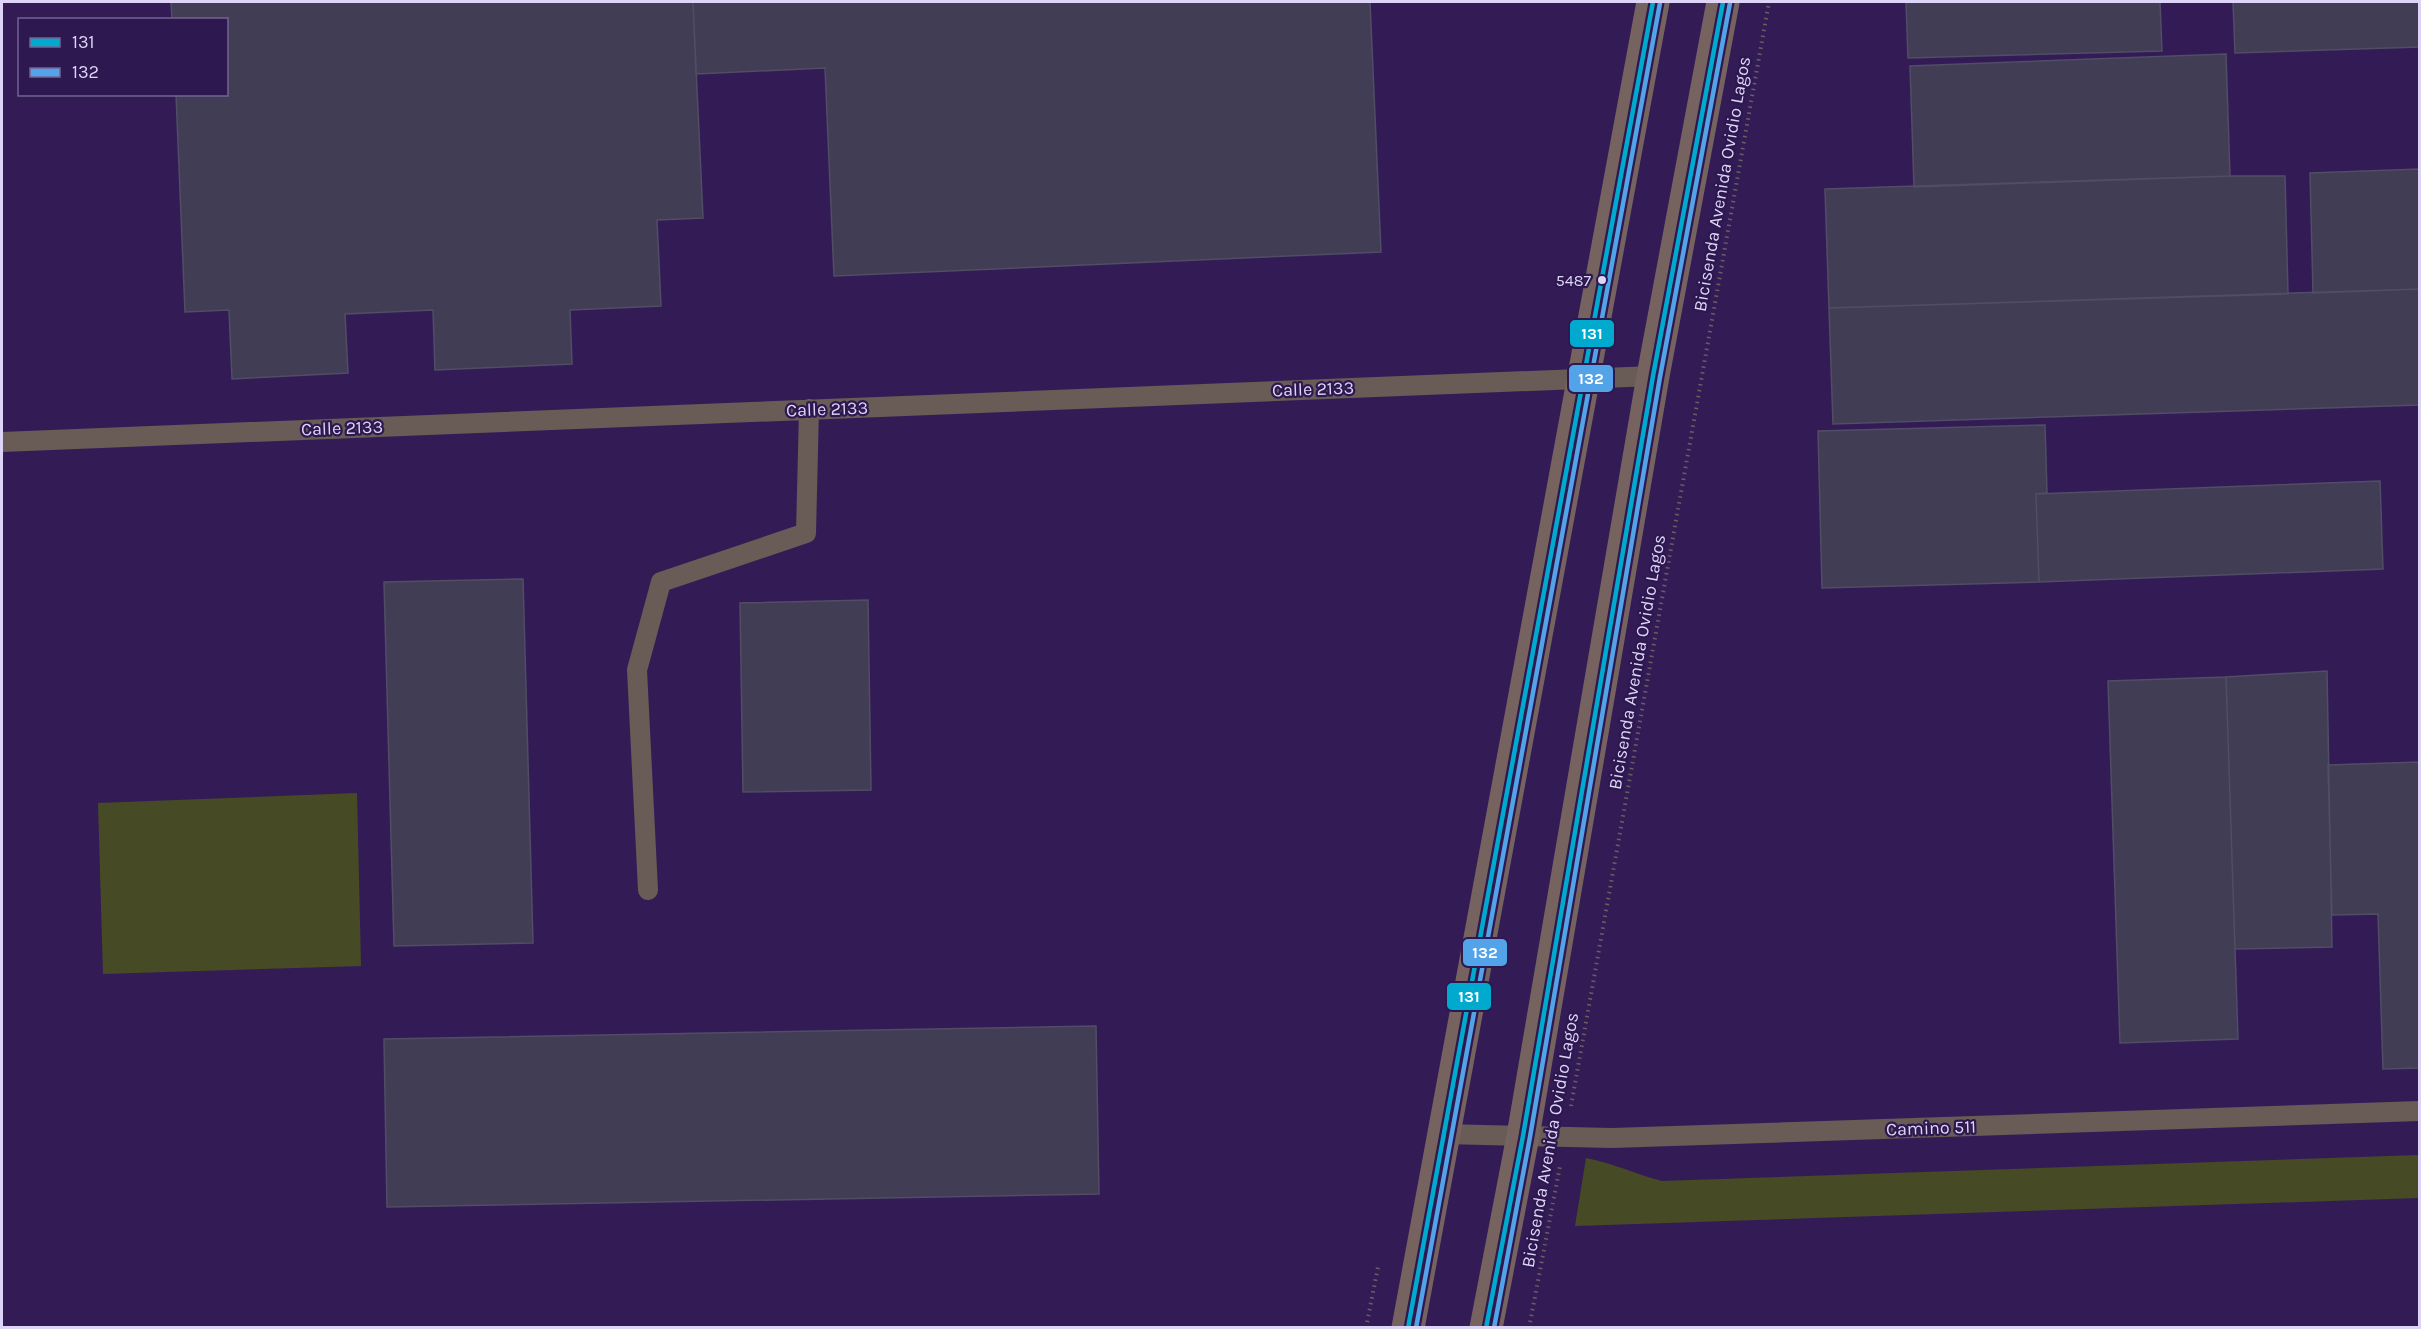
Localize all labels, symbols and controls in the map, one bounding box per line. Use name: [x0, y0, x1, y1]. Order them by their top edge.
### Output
legend: [18, 18, 228, 96]
text: 131: [72, 31, 95, 53]
street label: Bicisenda Avenida Ovidio Lagos: [1689, 55, 1755, 313]
text: 132: [72, 61, 99, 83]
place label: 5487: [1556, 271, 1591, 290]
marker: 5487: [1596, 274, 1608, 286]
line badge: 131: [1569, 319, 1615, 348]
text: 131: [1581, 324, 1603, 343]
line badge: 132: [1568, 364, 1614, 393]
text: 132: [1578, 369, 1604, 388]
street label: Calle 2133: [1272, 377, 1354, 401]
street label: Calle 2133: [786, 397, 868, 421]
street label: Calle 2133: [301, 416, 383, 440]
street label: Bicisenda Avenida Ovidio Lagos: [1604, 533, 1670, 791]
line badge: 132: [1462, 938, 1508, 967]
text: 132: [1472, 943, 1498, 962]
line badge: 131: [1446, 982, 1492, 1011]
text: 131: [1458, 987, 1480, 1006]
street label: Bicisenda Avenida Ovidio Lagos: [1517, 1011, 1583, 1269]
street label: Camino 511: [1886, 1115, 1976, 1141]

